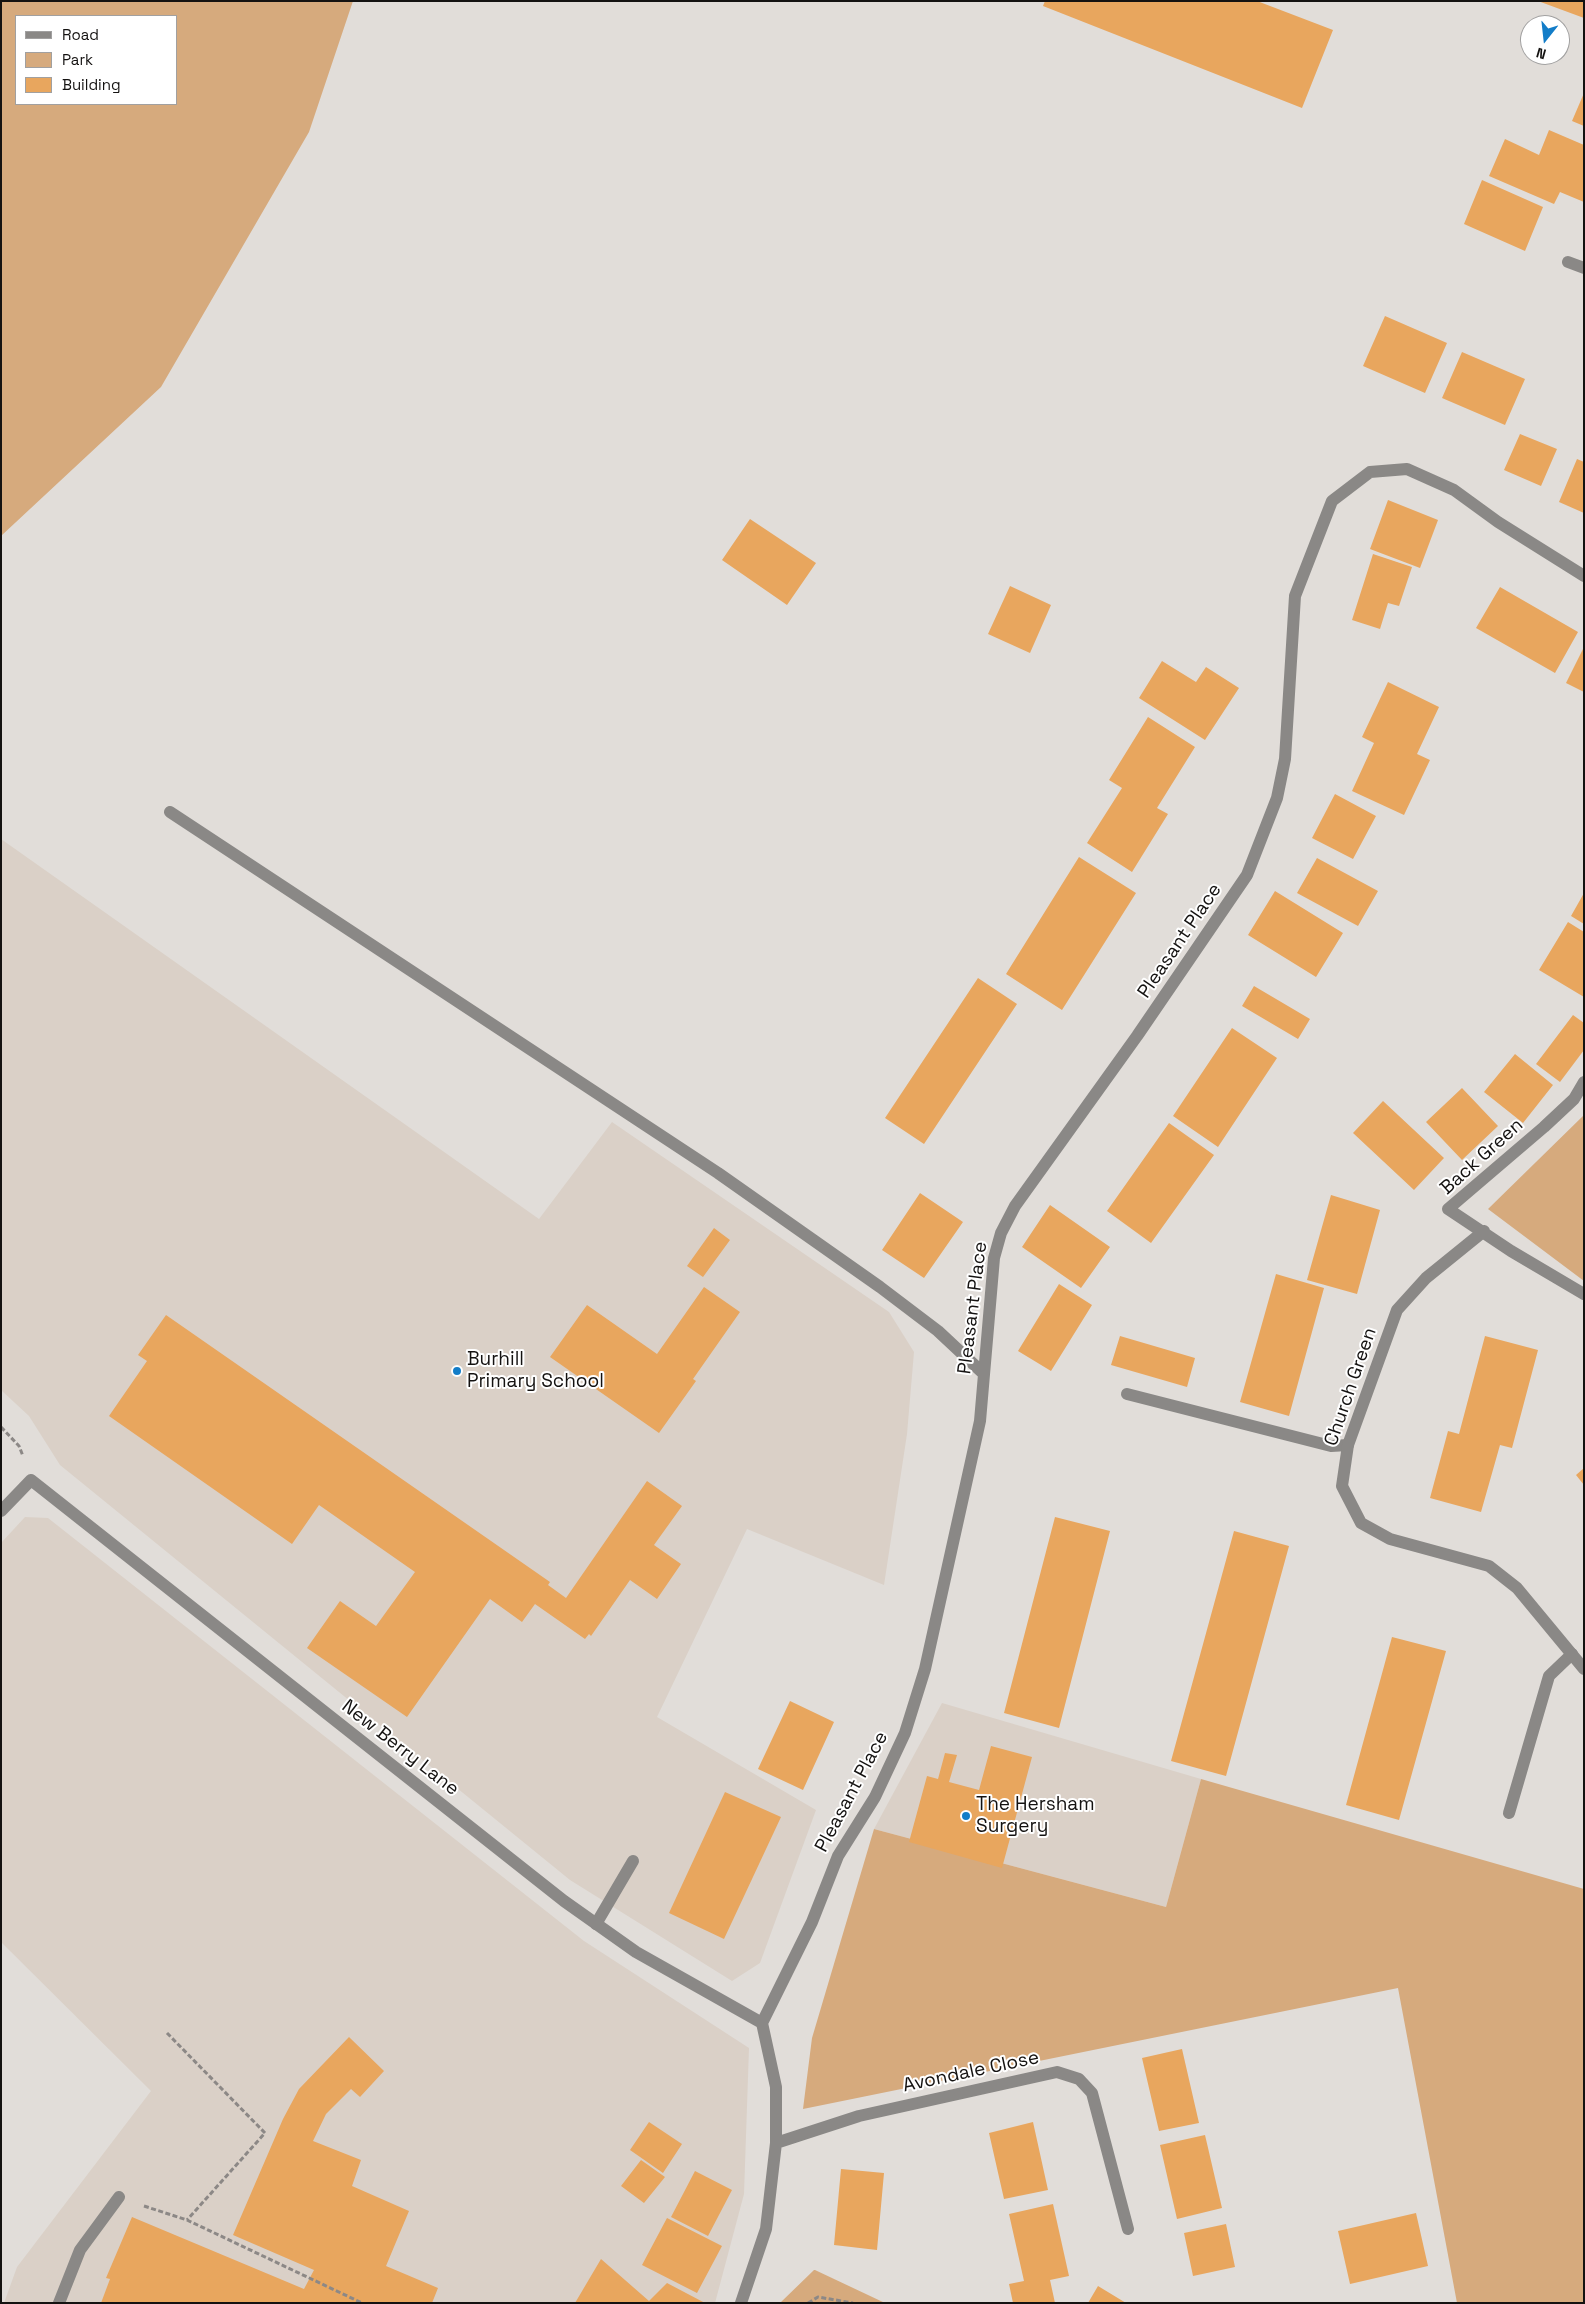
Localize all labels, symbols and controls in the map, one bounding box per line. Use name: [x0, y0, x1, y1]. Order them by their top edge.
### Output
legend: [15, 15, 178, 105]
north arrow: [1520, 15, 1570, 65]
text: Road: [62, 25, 99, 44]
text: N: [1534, 44, 1548, 63]
text: Park: [62, 50, 93, 69]
text: Building: [62, 75, 121, 94]
street label: Pleasant Place: [1133, 879, 1227, 1003]
street label: Back Green: [1436, 1114, 1528, 1200]
street label: Pleasant Place: [954, 1240, 992, 1376]
street label: Church Green: [1320, 1325, 1382, 1449]
place label: Burhill Primary School: [467, 1349, 604, 1393]
marker: Burhill Primary School: [451, 1365, 463, 1377]
street label: New Berry Lane: [337, 1695, 463, 1801]
street label: Pleasant Place: [811, 1728, 893, 1856]
place label: The Hersham Surgery: [976, 1794, 1095, 1838]
marker: The Hersham Surgery: [960, 1810, 972, 1822]
street label: Avondale Close: [901, 2046, 1041, 2098]

